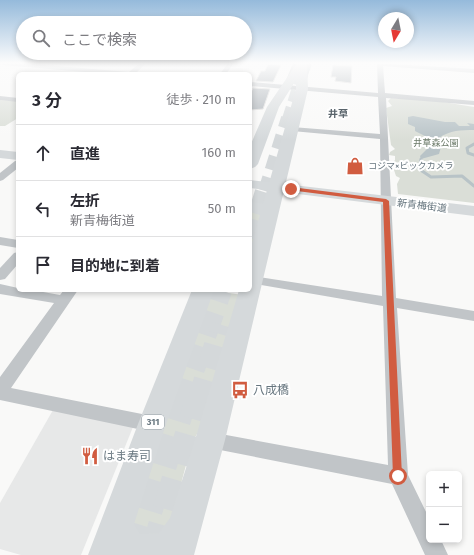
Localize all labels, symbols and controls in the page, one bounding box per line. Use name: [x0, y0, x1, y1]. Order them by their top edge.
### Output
north arrow: [378, 12, 414, 48]
search box: [16, 16, 252, 60]
icon: search: [30, 27, 52, 49]
text: ここで検索: [62, 31, 137, 49]
text: 3 分: [32, 90, 62, 111]
text: 徒歩 · 210 m: [166, 92, 236, 107]
district label: 井草: [328, 108, 348, 120]
park label: 井草森公園: [413, 138, 459, 148]
icon: ahead: [32, 142, 54, 164]
text: 直進: [70, 145, 100, 163]
text: 160 m: [202, 145, 236, 160]
shop icon: コジマ×ビックカメラ: [345, 156, 365, 176]
place label: コジマ×ビックカメラ: [368, 161, 454, 171]
route end: [282, 180, 300, 198]
text: 左折: [70, 192, 100, 210]
street label: 新青梅街道: [396, 197, 447, 215]
icon: left: [32, 198, 54, 220]
text: 50 m: [208, 201, 236, 216]
text: 新青梅街道: [70, 213, 135, 228]
icon: arrive: [32, 254, 54, 276]
text: 目的地に到着: [70, 257, 160, 275]
bus stop icon: 八成橋: [230, 380, 250, 400]
place label: 八成橋: [253, 383, 289, 397]
road number: 311: [142, 415, 164, 429]
restaurant icon: はま寿司: [80, 446, 100, 466]
place label: はま寿司: [103, 449, 151, 463]
route start: [389, 467, 407, 485]
map controls: [426, 471, 462, 543]
button: +: [426, 471, 462, 507]
button: −: [426, 507, 462, 543]

